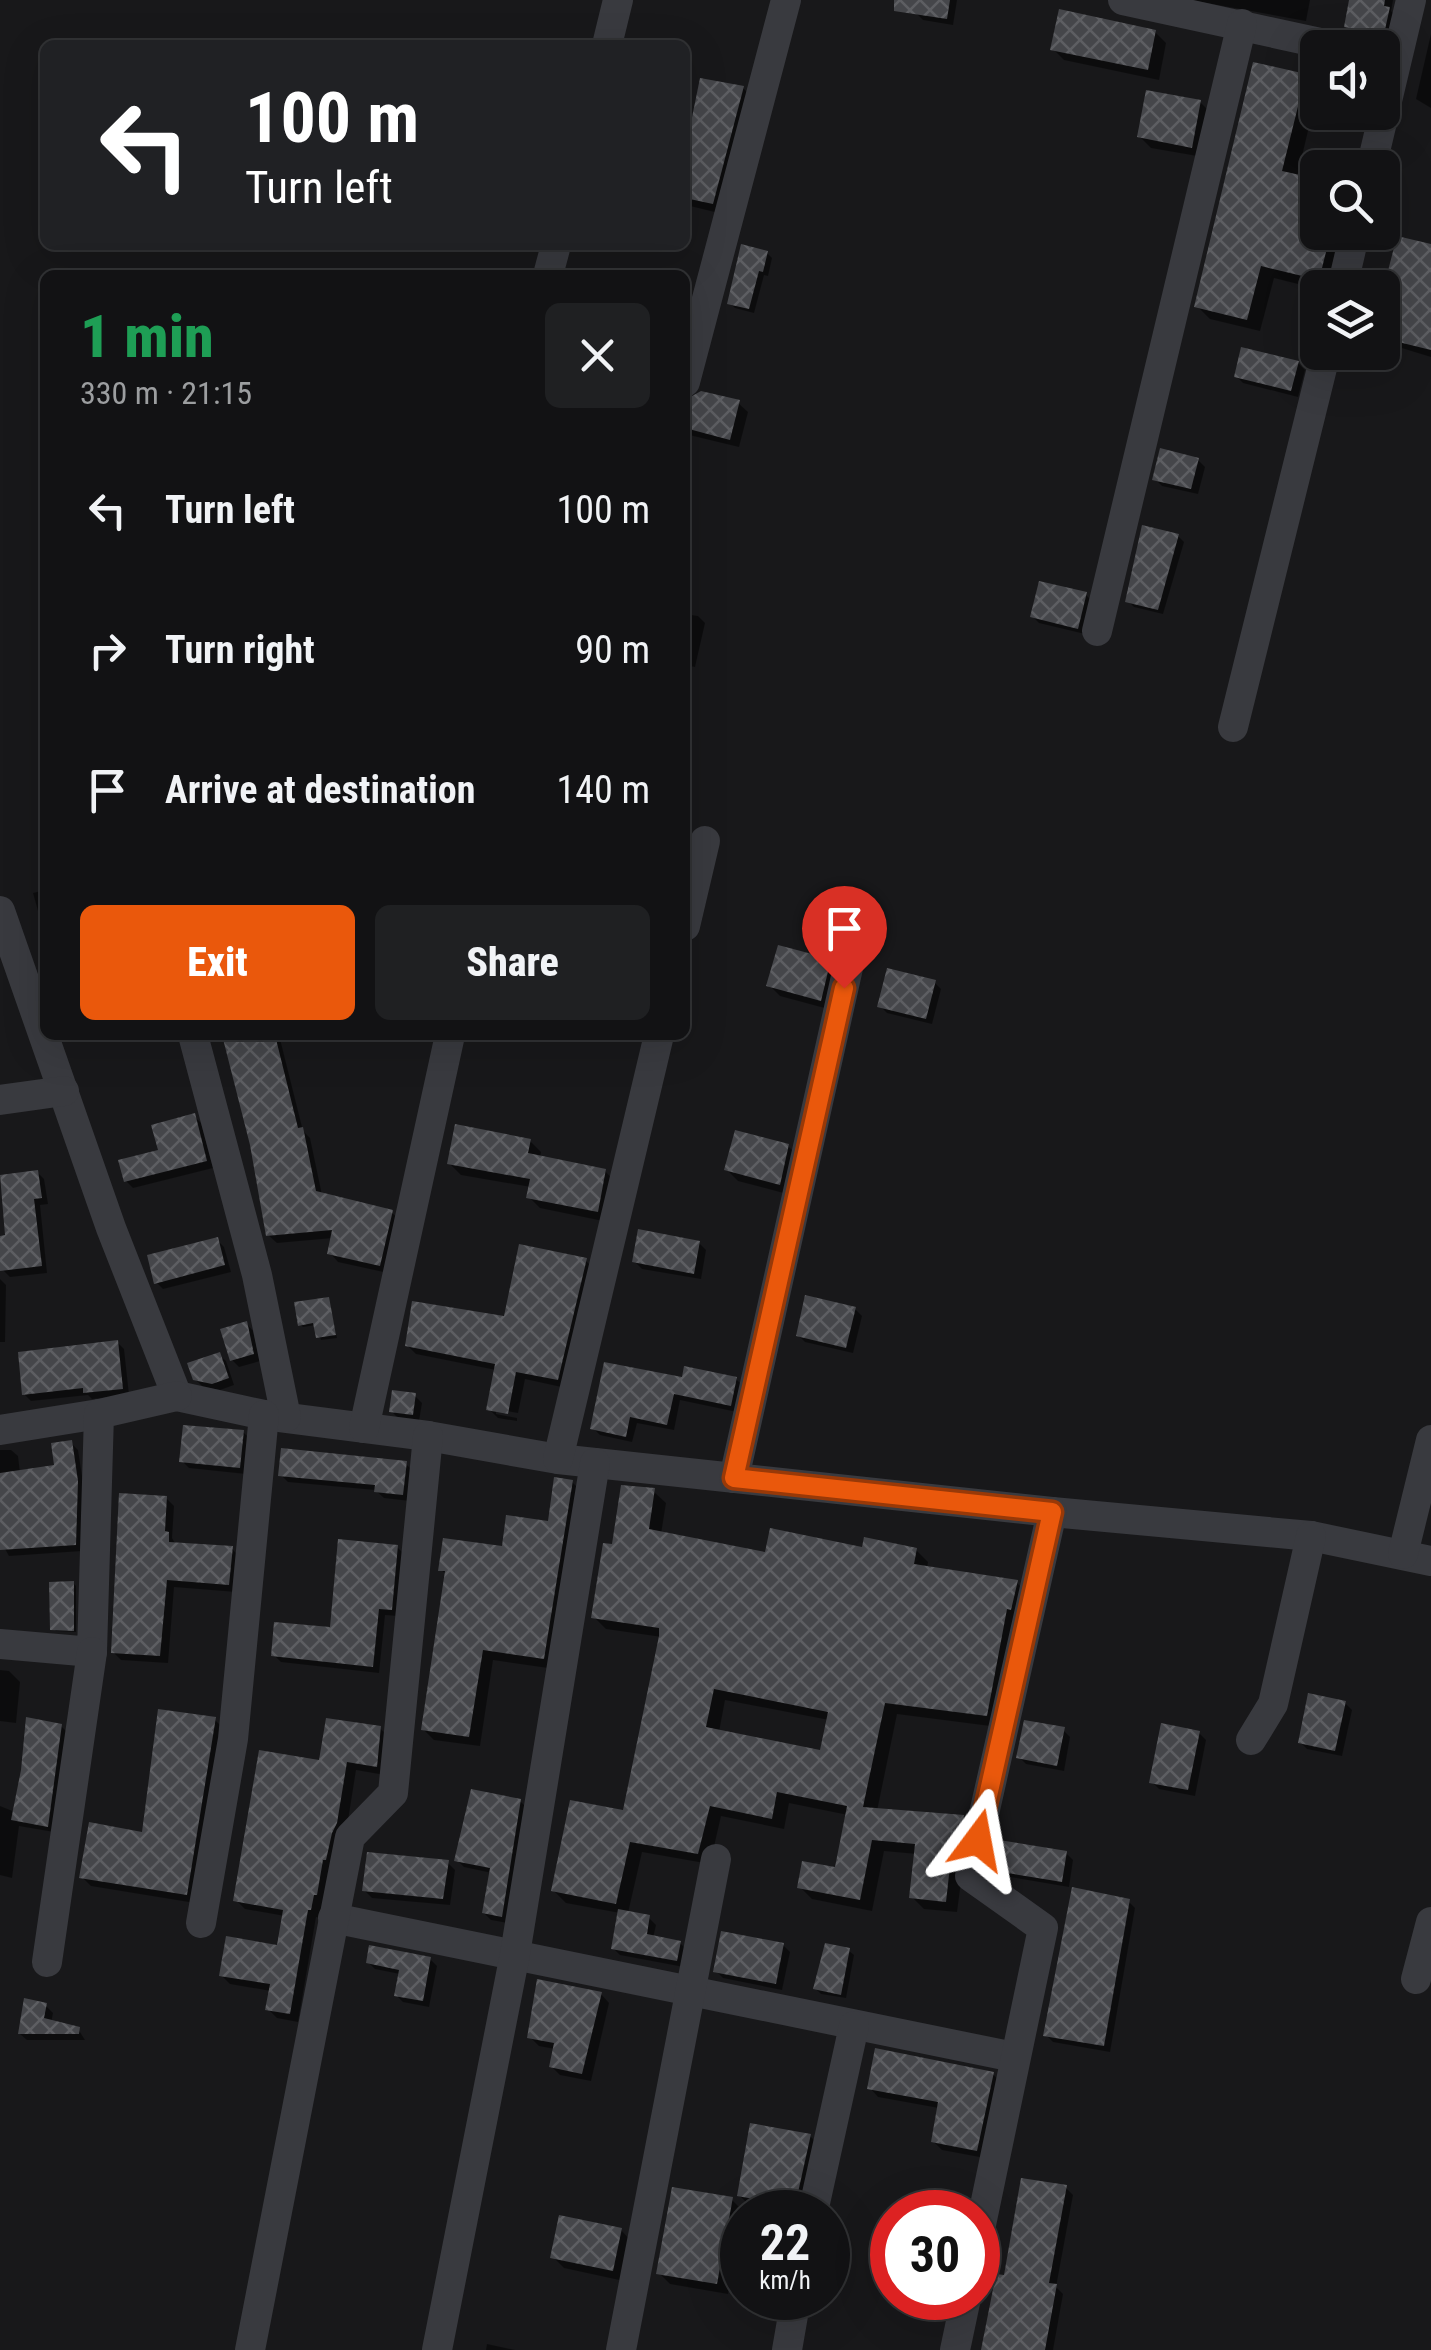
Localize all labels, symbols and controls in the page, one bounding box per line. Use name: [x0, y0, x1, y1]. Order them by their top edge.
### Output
map controls: [1300, 30, 1400, 370]
button: sound: [1300, 30, 1400, 130]
text: 100 m: [245, 77, 419, 159]
icon: left: [80, 80, 210, 210]
button: search: [1300, 150, 1400, 250]
text: Turn left: [245, 161, 393, 214]
button: layers: [1300, 270, 1400, 370]
text: 1 min: [80, 301, 214, 372]
button: close: [545, 303, 650, 408]
text: 330 m · 21:15: [80, 374, 252, 412]
icon: left: [80, 483, 135, 538]
text: Turn left: [165, 488, 295, 532]
text: 100 m: [556, 488, 650, 532]
icon: right: [80, 623, 135, 678]
text: Turn right: [165, 628, 315, 672]
text: 90 m: [575, 628, 650, 672]
icon: arrive: [80, 763, 135, 818]
text: Arrive at destination: [165, 768, 475, 812]
text: 140 m: [556, 768, 650, 812]
pin: [802, 886, 887, 989]
icon: arrive: [817, 901, 872, 956]
button: Exit: [80, 905, 355, 1020]
button: Share: [375, 905, 650, 1020]
position arrow: [926, 1788, 1030, 1892]
speed limit sign: 30: [870, 2190, 1000, 2320]
text: 22: [760, 2214, 810, 2272]
text: km/h: [759, 2266, 811, 2295]

